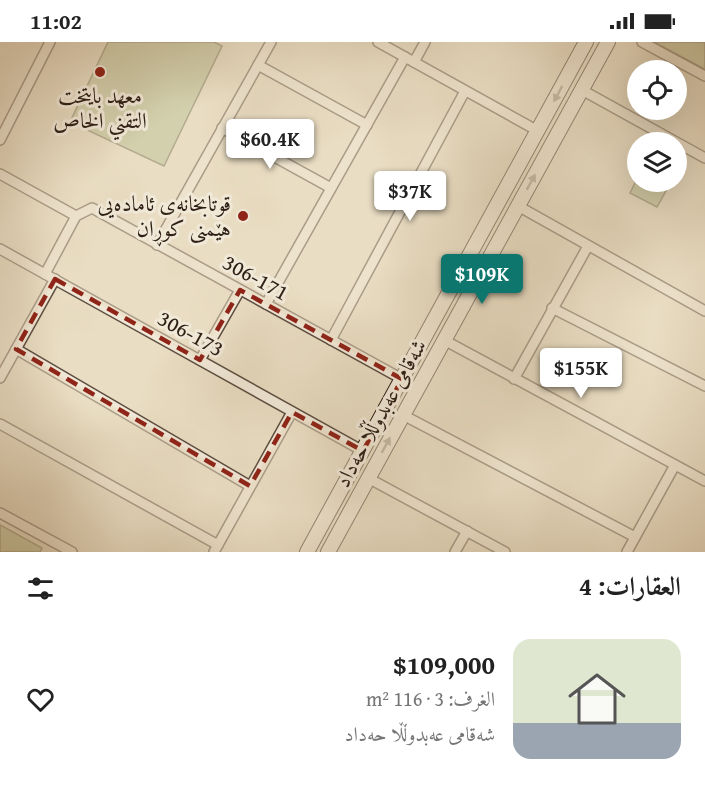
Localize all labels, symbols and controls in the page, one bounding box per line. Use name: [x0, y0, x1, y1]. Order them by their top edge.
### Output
text: 11:02: [30, 5, 82, 37]
map controls: [627, 60, 687, 192]
button: locate: [627, 60, 687, 120]
marker: معهد بايتخت التقني الخاص: [93, 65, 107, 79]
place label: معهد بايتخت التقني الخاص: [53, 79, 147, 141]
one-way arrow: [553, 85, 563, 102]
pin: $60.4K: [221, 119, 319, 170]
text: $60.4K: [240, 124, 300, 153]
button: layers: [627, 132, 687, 192]
pin: $37K: [374, 171, 446, 222]
one-way arrow: [526, 174, 536, 191]
text: $37K: [388, 176, 432, 205]
place label: قوتابخانەی ئامادەیی هێمنی کوڕان: [97, 187, 231, 247]
marker: قوتابخانەی ئامادەیی هێمنی کوڕان: [236, 209, 250, 223]
street label: 306-171: [217, 246, 295, 308]
pin: $109K: [440, 254, 524, 305]
text: $109K: [455, 259, 509, 288]
street label: 306-173: [152, 302, 230, 364]
street label: شەقامی عەبدوڵڵا حەداد: [326, 333, 434, 493]
pin: $155K: [539, 348, 623, 399]
text: $155K: [554, 353, 608, 382]
one-way arrow: [381, 437, 391, 454]
text: العقارات: 4: [579, 566, 681, 605]
icon: filters: [24, 572, 57, 605]
text: $109,000: [393, 645, 495, 684]
icon: home: [561, 663, 633, 735]
icon: heart: [24, 683, 57, 716]
text: الغرف: 3 · 116 m²: [366, 684, 495, 713]
text: شەقامی عەبدوڵڵا حەداد: [345, 719, 495, 748]

